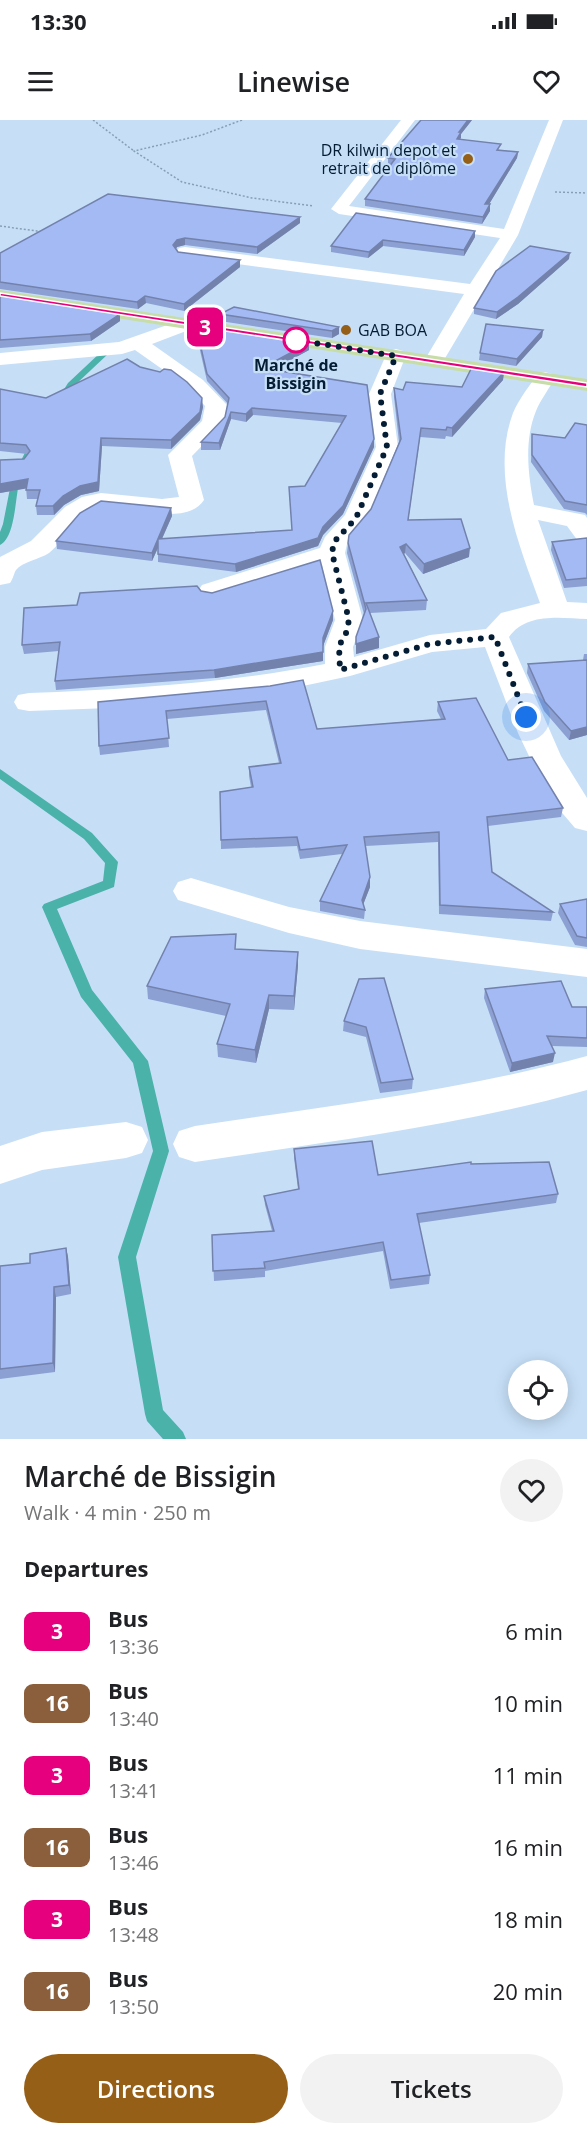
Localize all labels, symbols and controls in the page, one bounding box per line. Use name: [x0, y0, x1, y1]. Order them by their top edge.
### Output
text: 13:30: [30, 6, 87, 36]
text: Linewise: [237, 63, 350, 100]
icon: menu: [24, 65, 57, 98]
icon: heart: [530, 65, 563, 98]
place label: DR kilwin depot et retrait de diplôme: [321, 139, 456, 179]
marker: DR kilwin depot et retrait de diplôme: [461, 152, 475, 166]
line badge: 3: [186, 308, 224, 346]
text: 3: [199, 313, 211, 341]
place label: GAB BOA: [358, 319, 428, 341]
marker: GAB BOA: [339, 323, 353, 337]
marker: Marché de Bissigin: [283, 327, 309, 353]
place label: Marché de Bissigin: [254, 354, 338, 394]
your location: [511, 702, 541, 732]
map controls: [508, 1360, 568, 1420]
button: locate: [508, 1360, 568, 1420]
text: Marché de Bissigin: [24, 1457, 277, 1495]
button: heart: [500, 1459, 563, 1522]
text: Walk · 4 min · 250 m: [24, 1499, 211, 1526]
text: Departures: [24, 1553, 148, 1583]
text: Bus: [108, 1603, 148, 1633]
text: 6 min: [505, 1616, 563, 1646]
text: 3: [51, 1617, 63, 1645]
text: 13:36: [108, 1633, 159, 1660]
text: Bus: [108, 1675, 148, 1705]
text: 10 min: [493, 1688, 563, 1718]
text: 16: [45, 1689, 69, 1717]
text: 13:40: [108, 1705, 159, 1732]
text: Bus: [108, 1747, 148, 1777]
text: 11 min: [493, 1760, 563, 1790]
text: 3: [51, 1761, 63, 1789]
text: 13:41: [108, 1777, 159, 1804]
text: Bus: [108, 1819, 148, 1849]
text: 16 min: [493, 1832, 563, 1862]
text: 16: [45, 1833, 69, 1861]
text: 13:46: [108, 1849, 159, 1876]
text: Bus: [108, 1891, 148, 1921]
text: 18 min: [493, 1904, 563, 1934]
text: 3: [51, 1905, 63, 1933]
text: 13:48: [108, 1921, 159, 1948]
text: Bus: [108, 1963, 148, 1993]
text: 20 min: [493, 1976, 563, 2006]
text: 16: [45, 1977, 69, 2005]
text: 13:50: [108, 1993, 159, 2020]
button: Directions: [24, 2054, 288, 2123]
button: Tickets: [300, 2054, 563, 2123]

